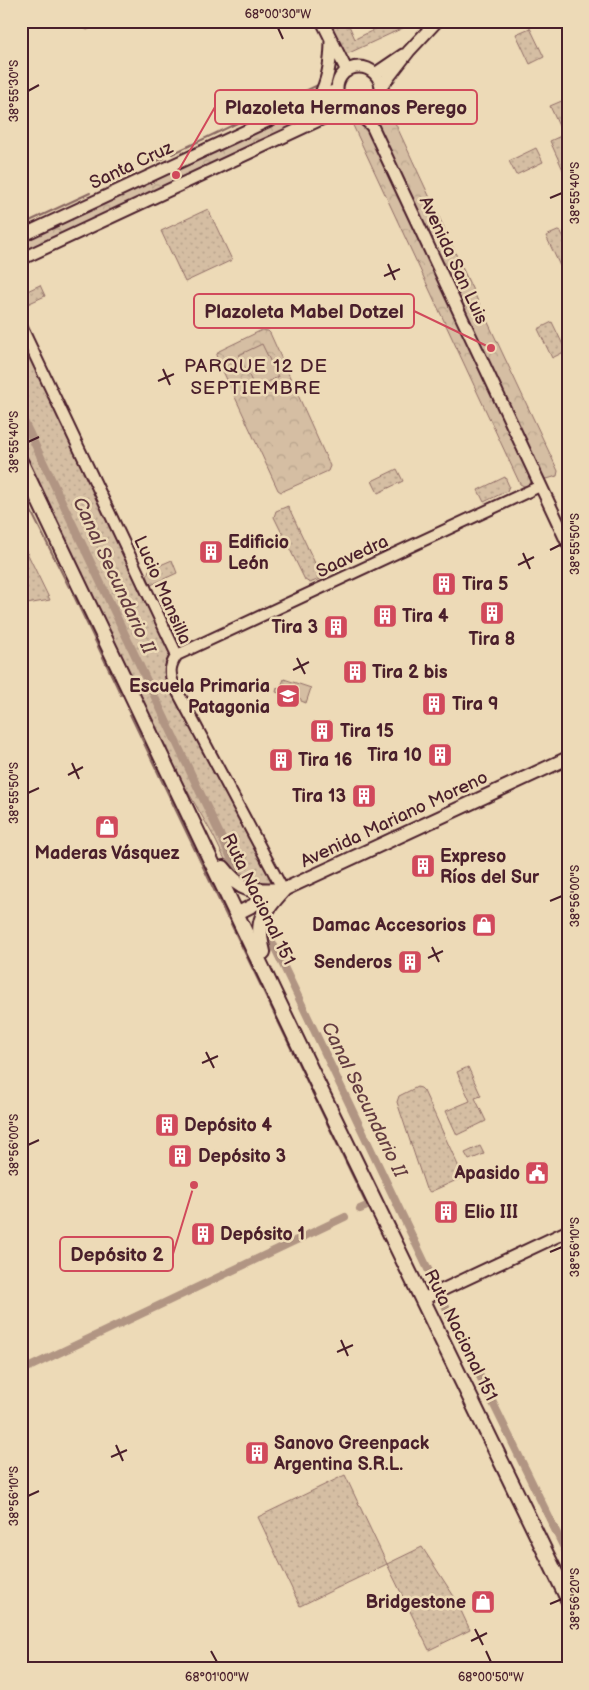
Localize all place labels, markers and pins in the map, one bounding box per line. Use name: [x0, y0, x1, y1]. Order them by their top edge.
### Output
callout: Plazoleta Hermanos Perego: [215, 90, 477, 124]
callout: Plazoleta Mabel Dotzel: [194, 294, 414, 328]
place label: Edificio León: [228, 532, 289, 574]
building icon: Edificio León: [198, 539, 224, 565]
building icon: Tira 5: [431, 571, 457, 597]
place label: Tira 5: [462, 574, 508, 595]
building icon: Tira 8: [479, 600, 505, 626]
building icon: Tira 4: [372, 603, 398, 629]
place label: Tira 4: [402, 606, 449, 627]
building icon: Tira 3: [323, 614, 349, 640]
place label: Tira 3: [271, 617, 318, 638]
place label: Tira 8: [469, 629, 516, 650]
building icon: Tira 2 bis: [342, 659, 368, 685]
place label: Tira 2 bis: [372, 662, 448, 683]
place label: Escuela Primaria Patagonia: [129, 676, 270, 718]
school or university icon: Escuela Primaria Patagonia: [275, 683, 301, 709]
building icon: Tira 9: [421, 691, 447, 717]
place label: Tira 9: [452, 694, 499, 715]
building icon: Tira 15: [309, 718, 335, 744]
place label: Tira 15: [340, 721, 394, 742]
building icon: Tira 10: [427, 742, 453, 768]
place label: Tira 10: [367, 745, 422, 766]
building icon: Tira 16: [268, 747, 294, 773]
place label: Tira 16: [298, 750, 353, 771]
building icon: Tira 13: [351, 783, 377, 809]
place label: Tira 13: [292, 786, 346, 807]
shop icon: Maderas Vásquez: [94, 814, 120, 840]
place label: Maderas Vásquez: [34, 843, 180, 864]
place label: Expreso Ríos del Sur: [440, 846, 540, 888]
building icon: Expreso Ríos del Sur: [410, 853, 436, 879]
shop icon: Damac Accesorios: [471, 912, 497, 938]
place label: Damac Accesorios: [312, 915, 466, 936]
building icon: Senderos: [397, 949, 423, 975]
place label: Senderos: [314, 952, 392, 973]
building icon: Depósito 4: [154, 1112, 180, 1138]
place label: Depósito 4: [184, 1115, 273, 1136]
building icon: Depósito 3: [167, 1143, 193, 1169]
place label: Depósito 3: [198, 1146, 286, 1167]
public building icon: Apasido: [524, 1160, 550, 1186]
place label: Apasido: [454, 1163, 520, 1184]
building icon: Elio III: [433, 1199, 459, 1225]
place label: Elio III: [464, 1202, 518, 1223]
building icon: Depósito 1: [190, 1221, 216, 1247]
place label: Depósito 1: [220, 1224, 305, 1245]
callout: Depósito 2: [60, 1237, 173, 1271]
place label: Sanovo Greenpack Argentina S.R.L.: [273, 1433, 430, 1475]
building icon: Sanovo Greenpack Argentina S.R.L.: [244, 1440, 270, 1466]
shop icon: Bridgestone: [470, 1589, 496, 1615]
place label: Bridgestone: [365, 1592, 466, 1613]

